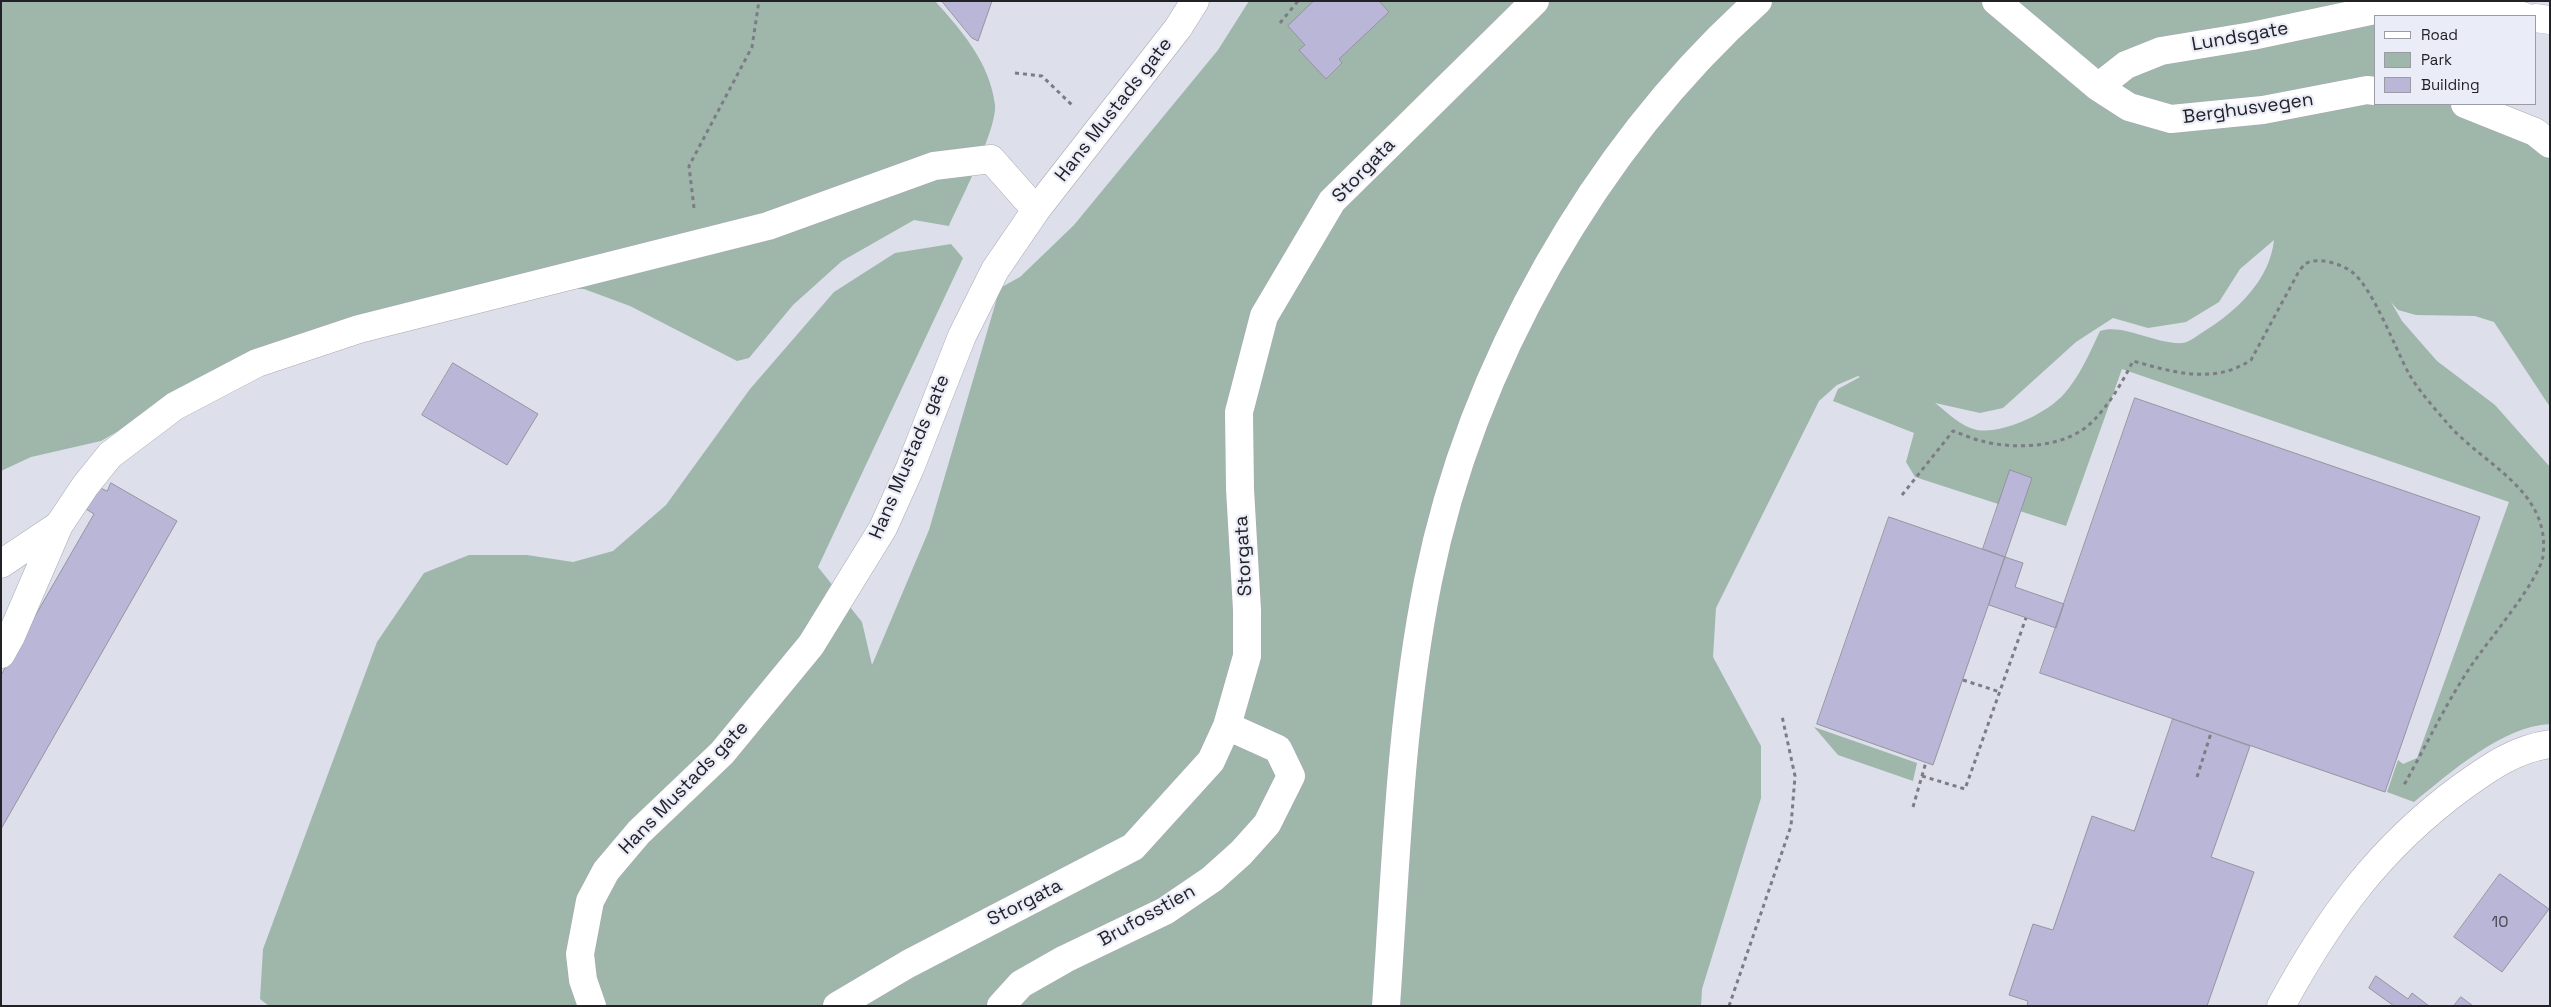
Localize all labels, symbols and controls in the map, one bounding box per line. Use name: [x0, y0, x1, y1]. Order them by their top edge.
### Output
legend: [2374, 15, 2536, 105]
street label: Lundsgate: [2190, 17, 2290, 57]
text: Road: [2421, 25, 2458, 44]
street label: Hans Mustads gate: [1051, 33, 1177, 187]
text: Park: [2421, 50, 2452, 69]
text: Building: [2421, 75, 2480, 94]
street label: Berghusvegen: [2181, 89, 2315, 129]
street label: Storgata: [1328, 134, 1400, 208]
street label: Hans Mustads gate: [865, 371, 955, 543]
street label: Storgata: [1231, 515, 1257, 597]
street label: Hans Mustads gate: [615, 717, 753, 859]
street label: Storgata: [984, 875, 1066, 931]
street label: Brufosstien: [1095, 880, 1199, 952]
house number: 10: [2492, 913, 2508, 933]

